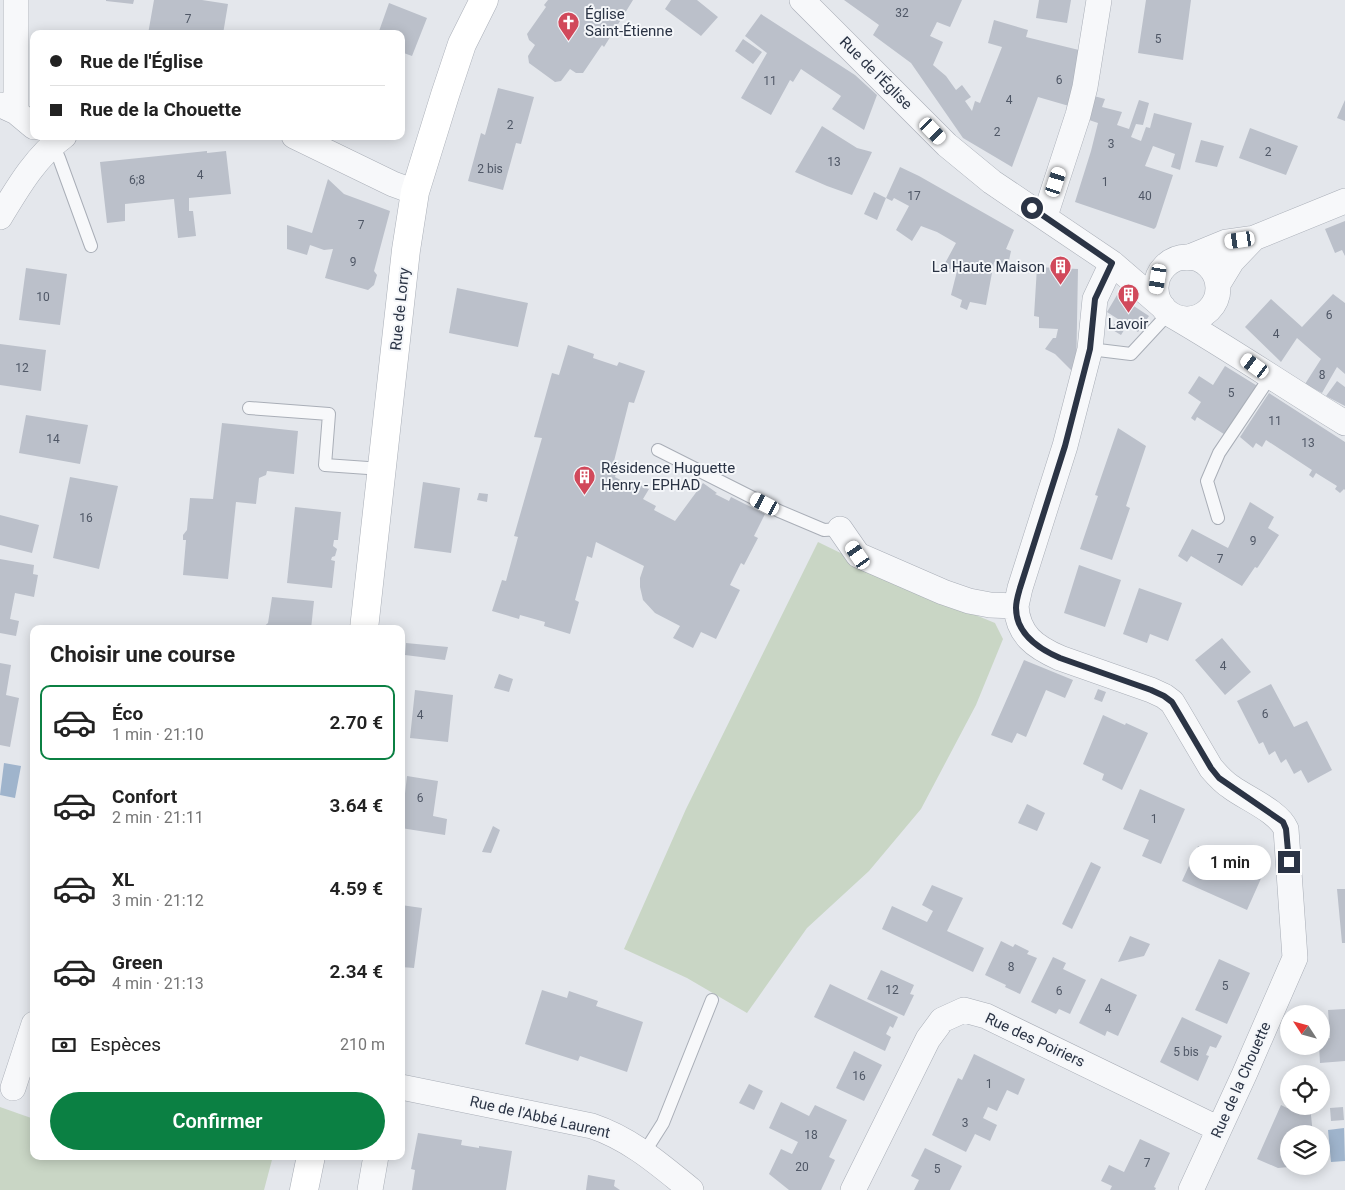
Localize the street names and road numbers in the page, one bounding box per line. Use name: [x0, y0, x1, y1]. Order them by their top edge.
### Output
street label: Rue de l'Église: [836, 33, 916, 113]
street label: Rue de Lorry: [387, 267, 413, 351]
street label: Rue des Poiriers: [982, 1009, 1088, 1071]
street label: Rue de la Chouette: [1207, 1019, 1275, 1141]
street label: Rue de l'Abbé Laurent: [468, 1092, 612, 1142]

